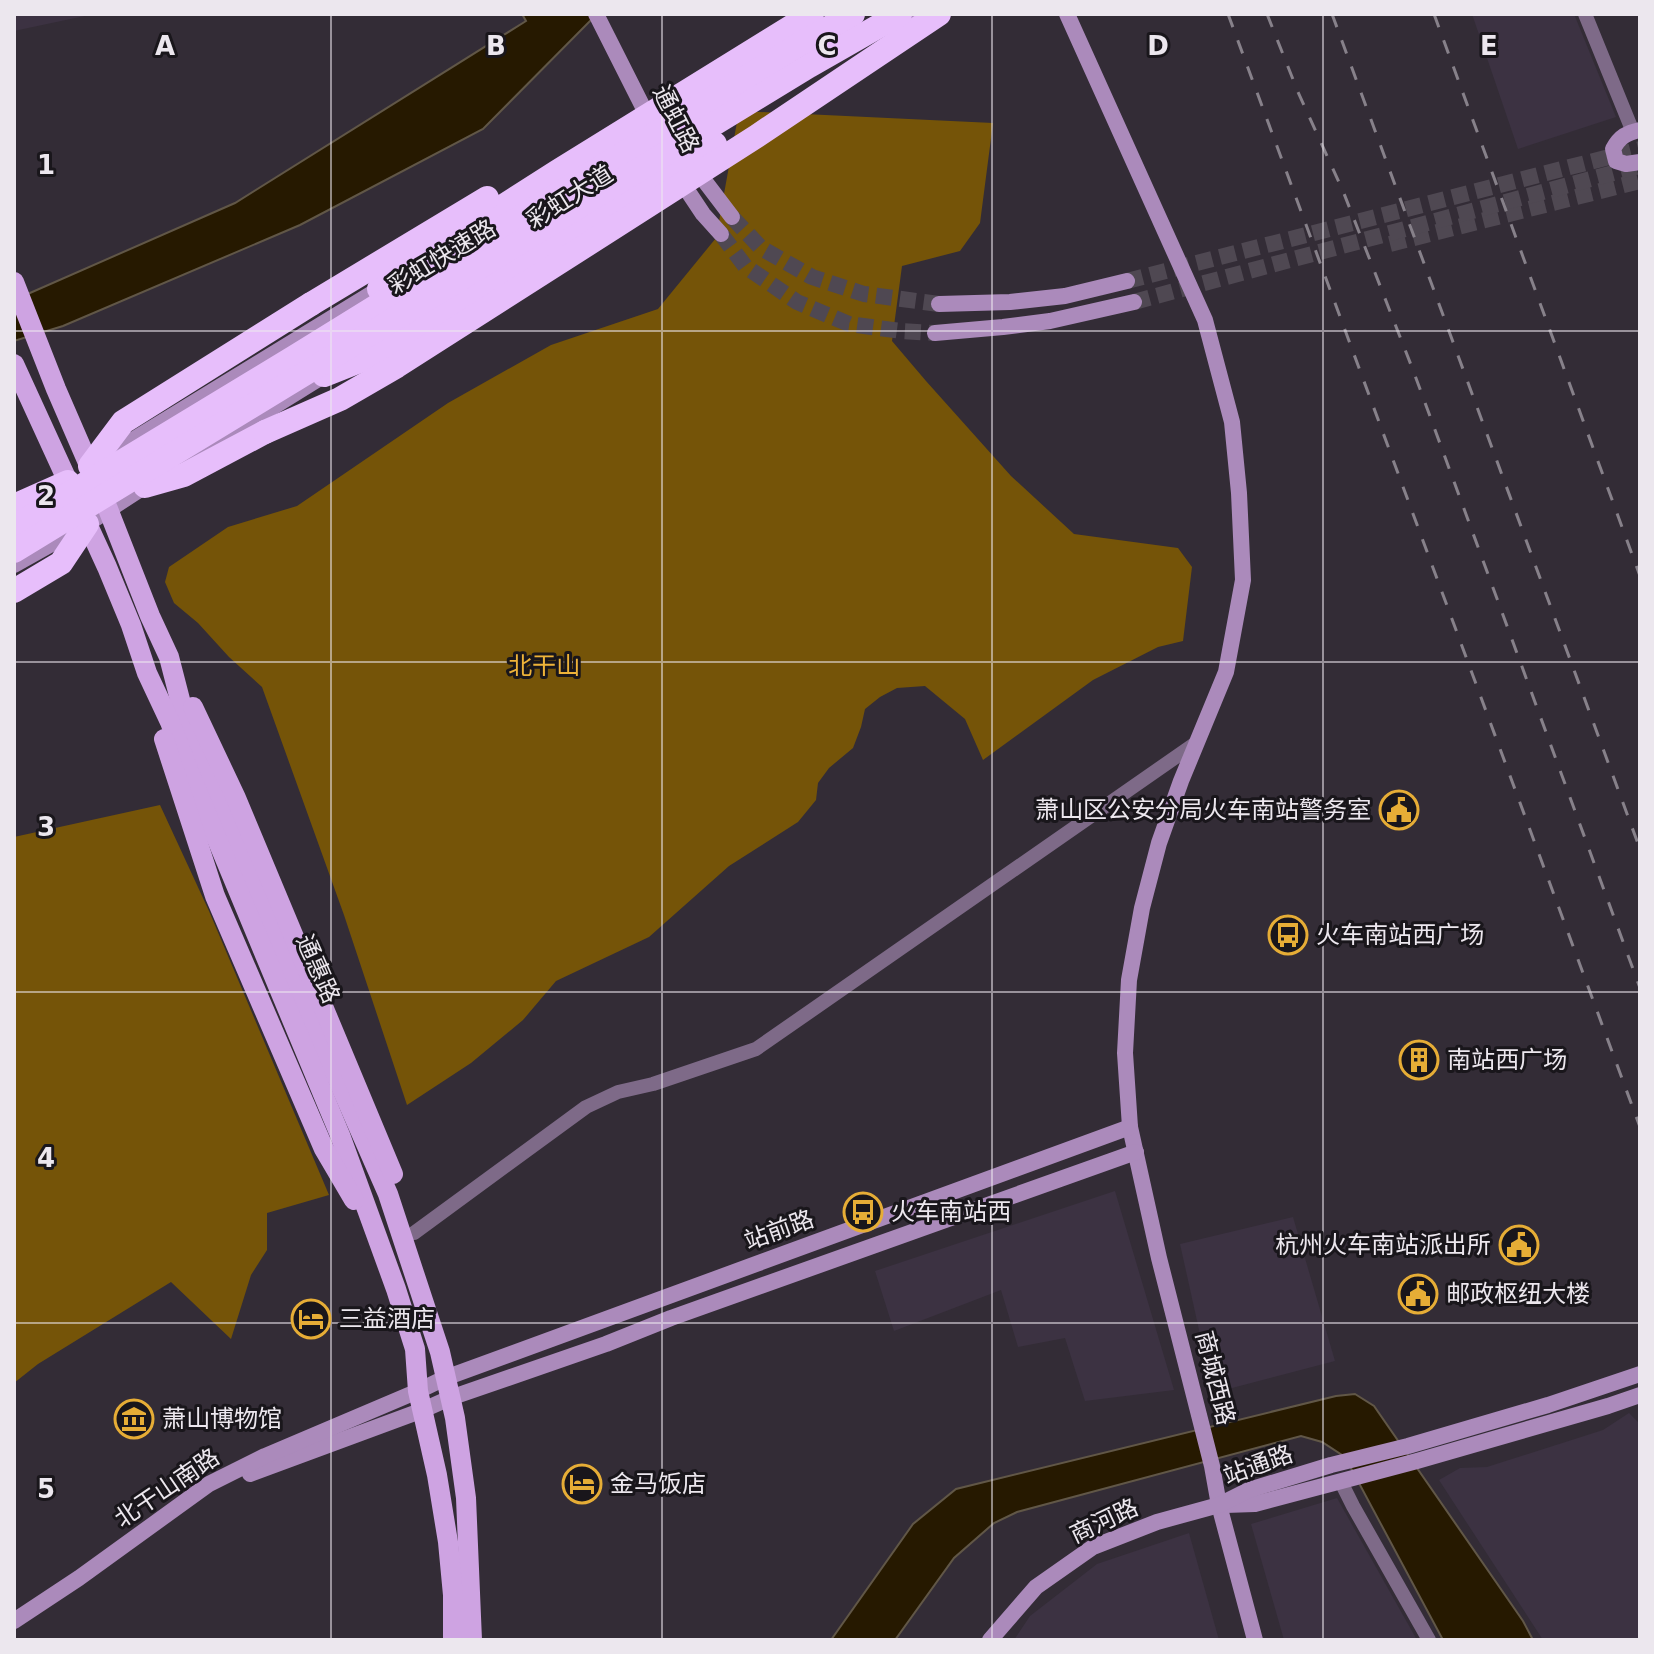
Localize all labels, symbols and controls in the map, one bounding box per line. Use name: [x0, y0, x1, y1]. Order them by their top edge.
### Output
text: A: [155, 31, 175, 61]
text: B: [486, 31, 506, 61]
text: C: [817, 31, 837, 61]
text: D: [1147, 31, 1169, 61]
text: E: [1480, 31, 1498, 61]
street label: 通虹路: [647, 81, 705, 157]
text: 1: [37, 150, 55, 180]
street label: 彩虹大道: [522, 160, 618, 234]
street label: 彩虹快速路: [383, 214, 501, 300]
text: 2: [37, 481, 55, 511]
park label: 北干山: [508, 652, 580, 680]
public building icon: 萧山区公安分局火车南站警务室: [1378, 789, 1420, 831]
place label: 萧山区公安分局火车南站警务室: [1035, 796, 1371, 824]
text: 3: [37, 812, 55, 842]
bus stop icon: 火车南站西广场: [1267, 914, 1309, 956]
place label: 火车南站西广场: [1316, 921, 1484, 949]
street label: 通惠路: [291, 930, 345, 1008]
building icon: 南站西广场: [1398, 1039, 1440, 1081]
place label: 南站西广场: [1447, 1046, 1567, 1074]
text: 4: [37, 1143, 55, 1173]
bus stop icon: 火车南站西: [842, 1191, 884, 1233]
place label: 火车南站西: [891, 1198, 1011, 1226]
street label: 站前路: [740, 1205, 818, 1255]
public building icon: 杭州火车南站派出所: [1498, 1224, 1540, 1266]
place label: 杭州火车南站派出所: [1275, 1231, 1491, 1259]
public building icon: 邮政枢纽大楼: [1397, 1273, 1439, 1315]
place label: 邮政枢纽大楼: [1446, 1280, 1590, 1308]
hotel icon: 三益酒店: [290, 1298, 332, 1340]
place label: 三益酒店: [339, 1305, 435, 1333]
street label: 商城西路: [1190, 1328, 1240, 1428]
museum icon: 萧山博物馆: [113, 1398, 155, 1440]
place label: 萧山博物馆: [162, 1405, 282, 1433]
street label: 站通路: [1219, 1440, 1297, 1490]
street label: 北干山南路: [109, 1443, 225, 1533]
hotel icon: 金马饭店: [561, 1463, 603, 1505]
place label: 金马饭店: [610, 1470, 706, 1498]
text: 5: [37, 1474, 55, 1504]
street label: 商河路: [1065, 1493, 1143, 1549]

